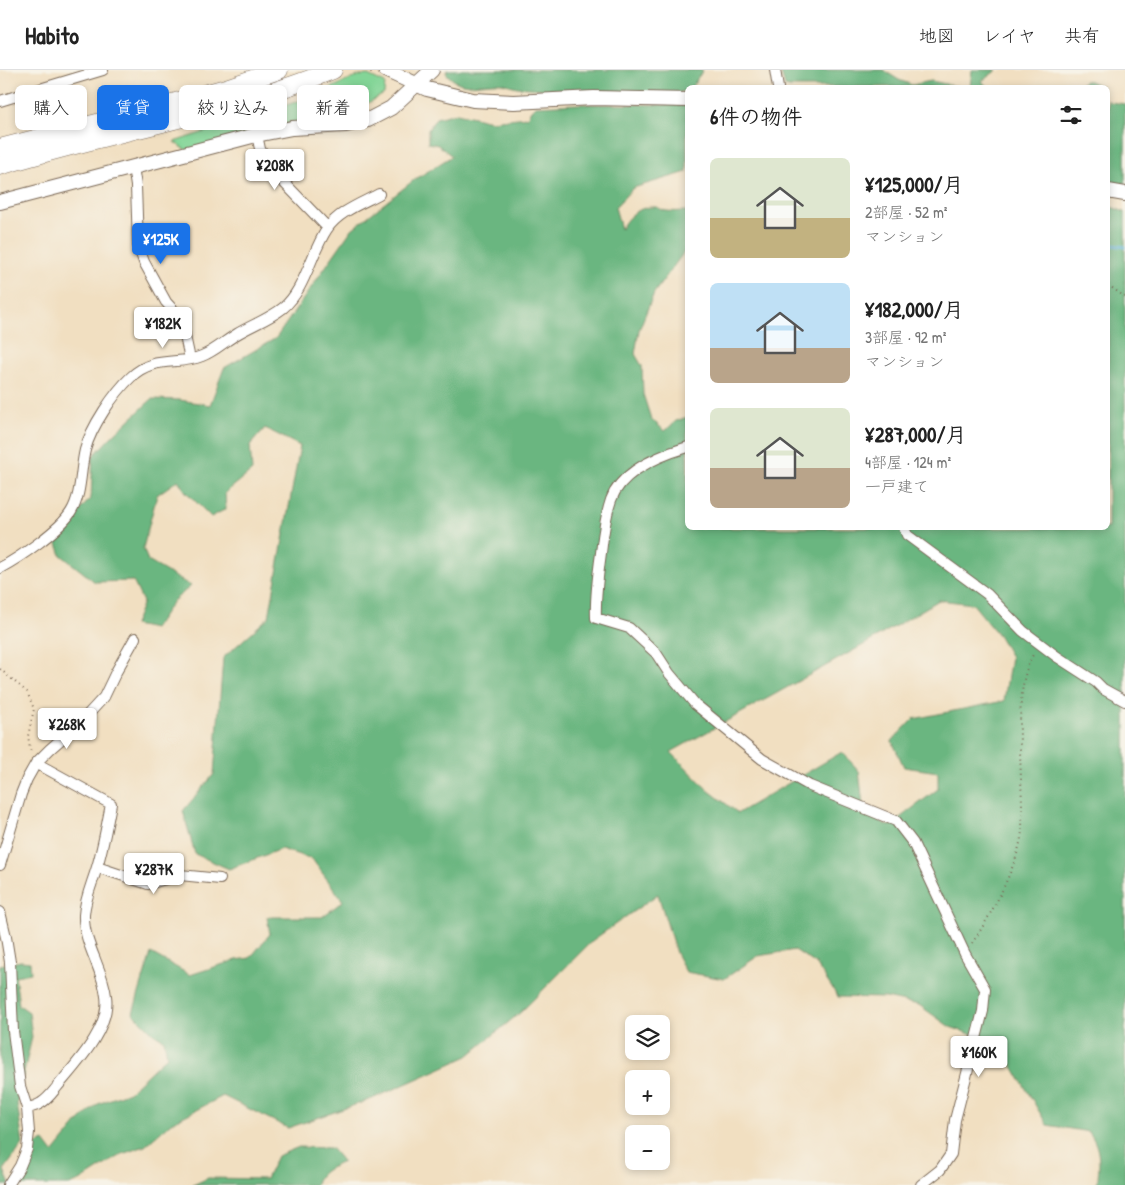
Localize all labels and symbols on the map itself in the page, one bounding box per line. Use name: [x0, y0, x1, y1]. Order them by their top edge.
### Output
pin: ¥208K: [240, 148, 310, 191]
pin: ¥125K: [126, 222, 196, 265]
pin: ¥182K: [128, 306, 198, 349]
pin: ¥268K: [32, 708, 102, 750]
pin: ¥287K: [119, 852, 189, 895]
pin: ¥160K: [944, 1036, 1014, 1078]

